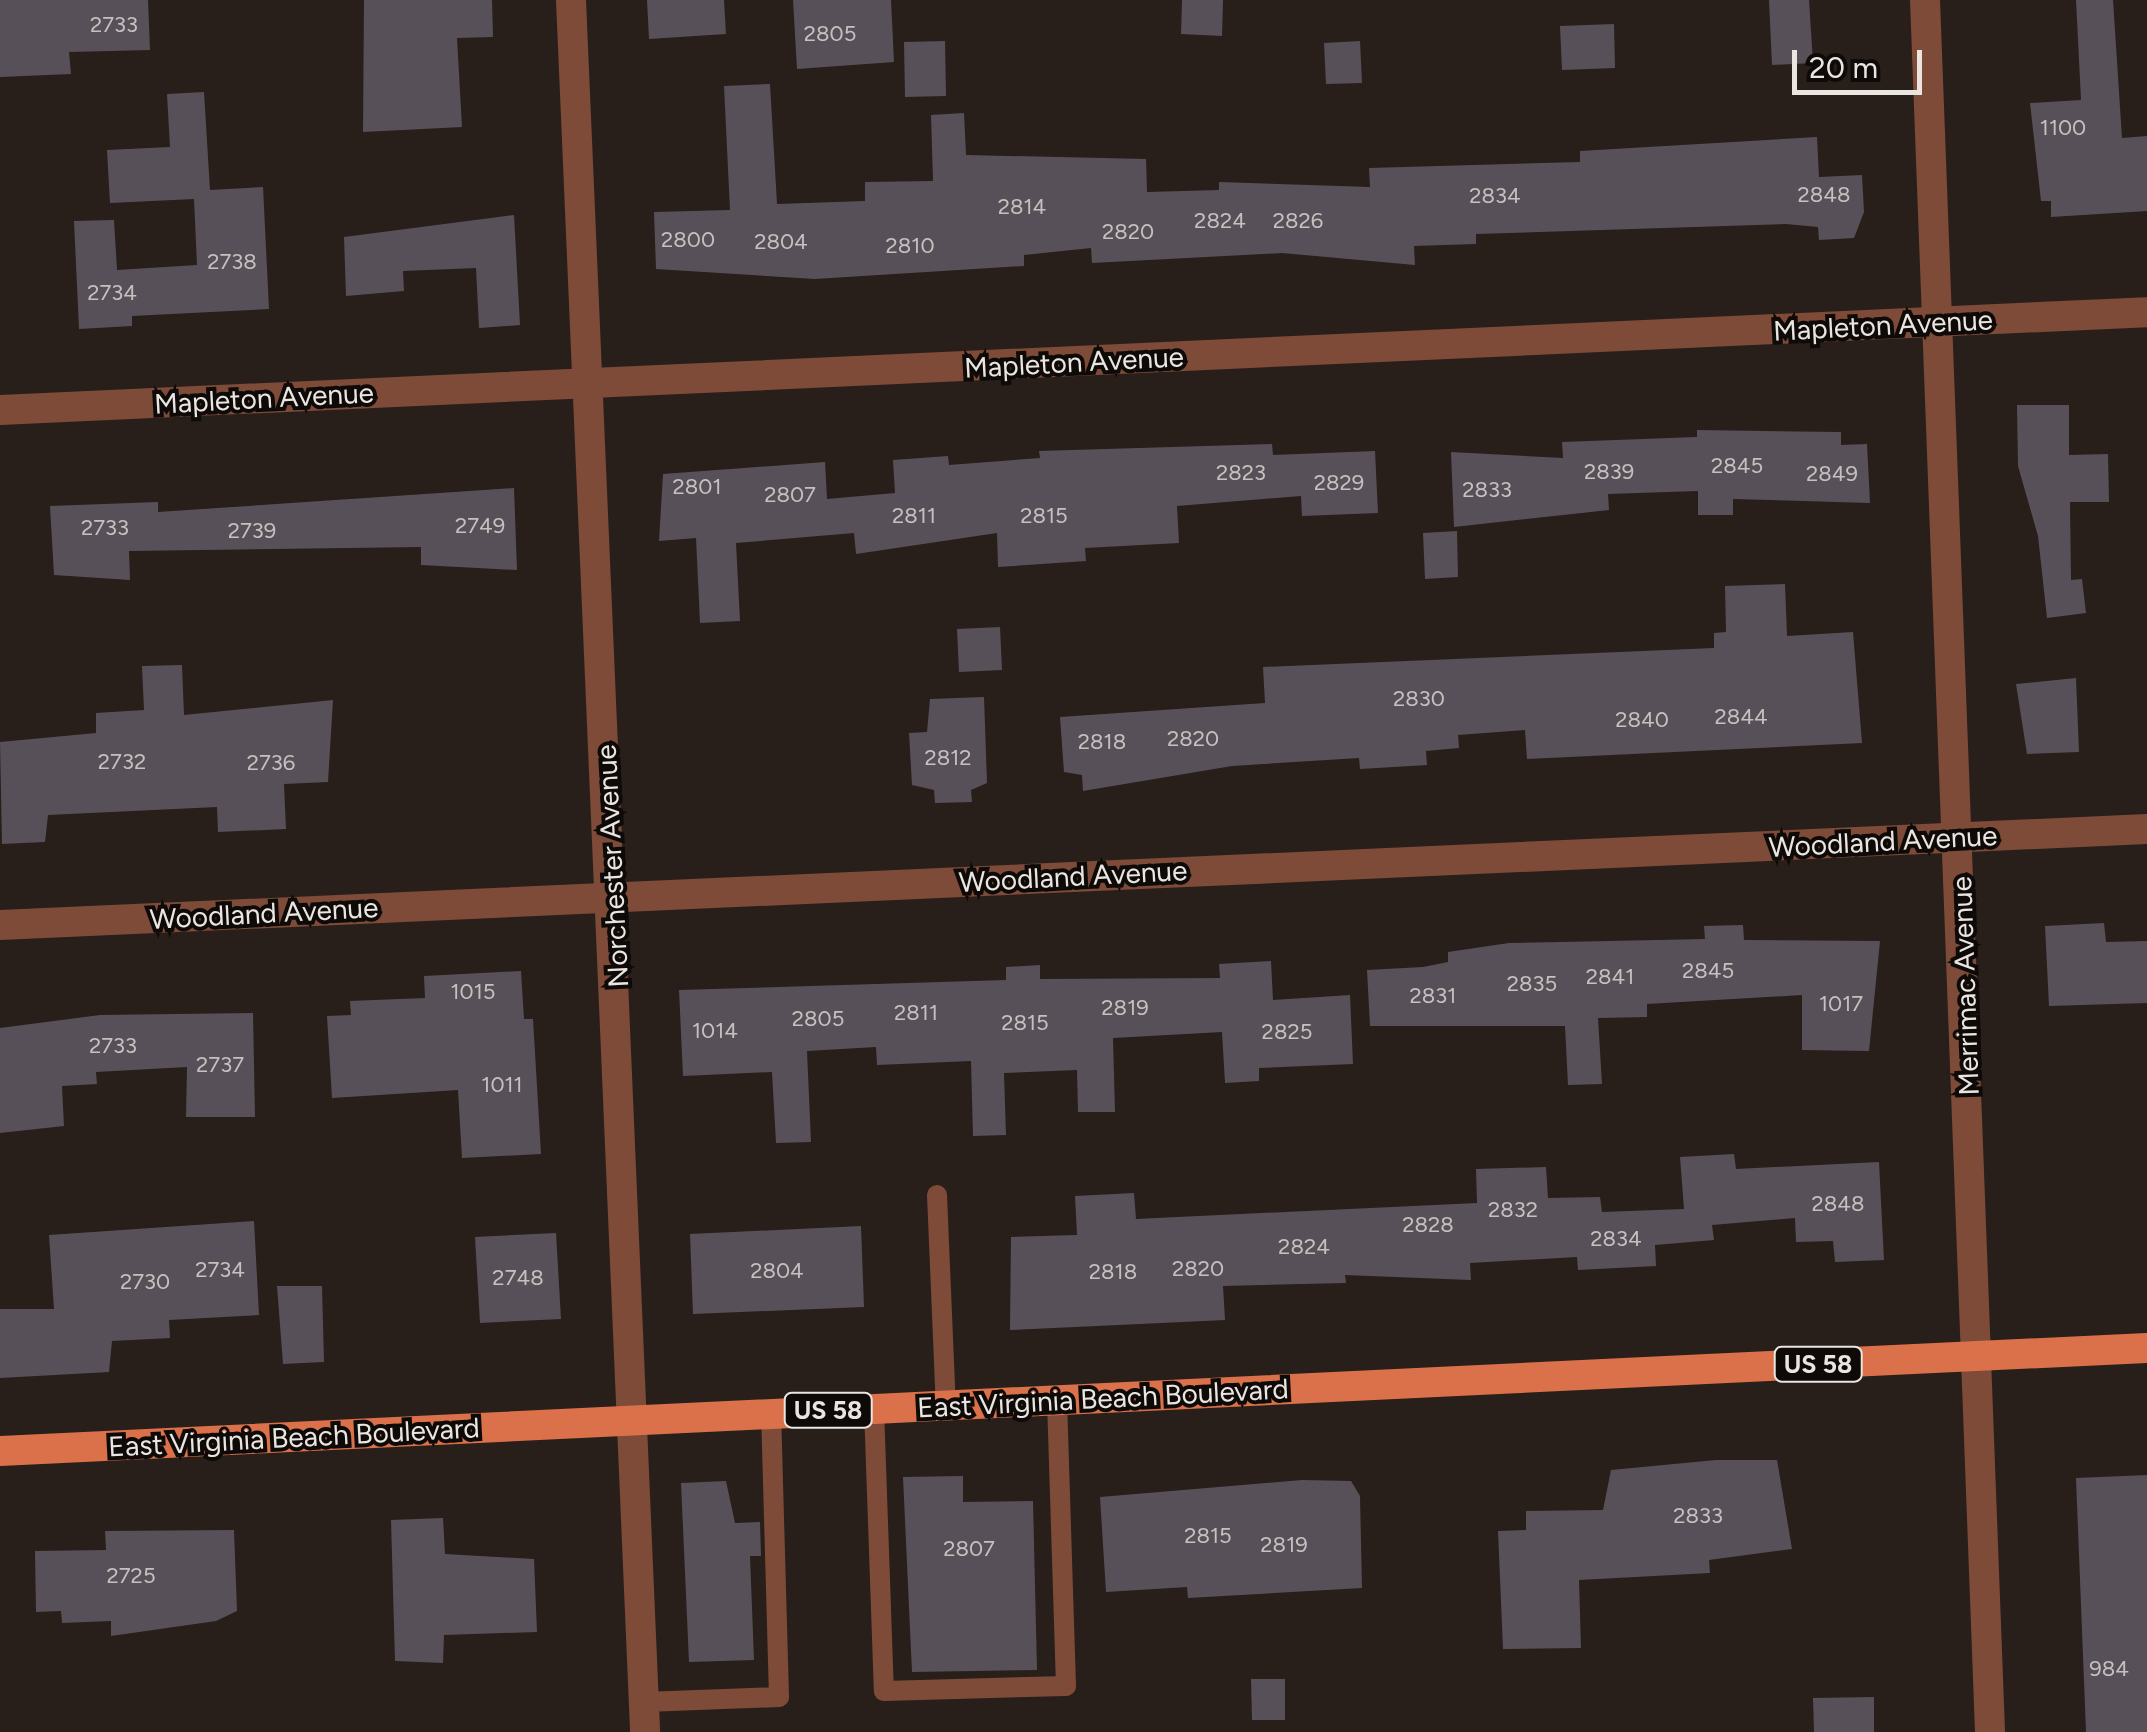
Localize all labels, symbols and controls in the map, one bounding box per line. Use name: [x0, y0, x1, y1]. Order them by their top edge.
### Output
house number: 2733: [90, 12, 138, 38]
house number: 2805: [804, 21, 856, 47]
scale bar: [1797, 30, 1927, 92]
text: 20 m: [1809, 49, 1878, 86]
house number: 1100: [2040, 115, 2086, 141]
house number: 2848: [1798, 182, 1850, 208]
house number: 2834: [1469, 183, 1521, 209]
house number: 2814: [998, 194, 1046, 220]
house number: 2824: [1194, 208, 1246, 234]
house number: 2826: [1273, 208, 1323, 234]
house number: 2820: [1102, 219, 1154, 245]
house number: 2800: [661, 227, 715, 253]
house number: 2804: [754, 229, 808, 255]
house number: 2810: [886, 233, 934, 259]
house number: 2738: [207, 249, 257, 275]
house number: 2734: [87, 280, 137, 306]
street label: Mapleton Avenue: [1772, 302, 1994, 348]
street label: Mapleton Avenue: [963, 339, 1185, 385]
street label: Mapleton Avenue: [153, 375, 375, 421]
house number: 2845: [1711, 453, 1763, 479]
house number: 2839: [1584, 459, 1634, 485]
house number: 2823: [1216, 460, 1266, 486]
house number: 2849: [1806, 461, 1858, 487]
house number: 2829: [1314, 470, 1364, 496]
house number: 2801: [673, 474, 721, 500]
house number: 2833: [1462, 477, 1512, 503]
house number: 2807: [764, 482, 816, 508]
house number: 2811: [892, 503, 936, 529]
house number: 2815: [1020, 503, 1068, 529]
house number: 2749: [455, 513, 505, 539]
house number: 2733: [81, 515, 129, 541]
house number: 2739: [228, 518, 276, 544]
house number: 2830: [1393, 686, 1445, 712]
house number: 2844: [1714, 704, 1768, 730]
house number: 2840: [1615, 707, 1669, 733]
house number: 2820: [1167, 726, 1219, 752]
house number: 2818: [1078, 729, 1126, 755]
street label: Norchester Avenue: [589, 744, 635, 988]
house number: 2812: [924, 745, 972, 771]
house number: 2732: [98, 749, 146, 775]
house number: 2736: [247, 750, 295, 776]
street label: Woodland Avenue: [1768, 818, 1998, 864]
street label: Woodland Avenue: [958, 853, 1188, 899]
street label: Merrimac Avenue: [1944, 876, 1986, 1096]
street label: Woodland Avenue: [149, 890, 379, 936]
house number: 2845: [1682, 958, 1734, 984]
house number: 2841: [1586, 964, 1634, 990]
house number: 2835: [1507, 971, 1557, 997]
house number: 1015: [451, 979, 495, 1005]
house number: 2831: [1410, 983, 1456, 1009]
house number: 1017: [1819, 991, 1863, 1017]
house number: 2819: [1101, 995, 1149, 1021]
house number: 2811: [894, 1000, 938, 1026]
house number: 2805: [792, 1006, 844, 1032]
house number: 2815: [1001, 1010, 1049, 1036]
house number: 1014: [692, 1018, 738, 1044]
house number: 2825: [1262, 1019, 1312, 1045]
house number: 2733: [89, 1033, 137, 1059]
house number: 2737: [196, 1052, 244, 1078]
house number: 1011: [481, 1072, 523, 1098]
house number: 2848: [1812, 1191, 1864, 1217]
house number: 2832: [1488, 1197, 1538, 1223]
house number: 2828: [1402, 1212, 1454, 1238]
house number: 2834: [1590, 1226, 1642, 1252]
house number: 2824: [1278, 1234, 1330, 1260]
house number: 2820: [1172, 1256, 1224, 1282]
house number: 2734: [195, 1257, 245, 1283]
house number: 2804: [750, 1258, 804, 1284]
house number: 2818: [1089, 1259, 1137, 1285]
house number: 2748: [492, 1265, 544, 1291]
house number: 2730: [120, 1269, 170, 1295]
road number: US 58: [1773, 1344, 1863, 1384]
street label: East Virginia Beach Boulevard: [916, 1371, 1290, 1425]
road number: US 58: [783, 1390, 873, 1430]
street label: East Virginia Beach Boulevard: [107, 1410, 481, 1464]
house number: 2833: [1673, 1503, 1723, 1529]
house number: 2815: [1184, 1523, 1232, 1549]
house number: 2819: [1260, 1532, 1308, 1558]
house number: 2807: [943, 1536, 995, 1562]
house number: 2725: [106, 1563, 156, 1589]
house number: 984: [2089, 1656, 2129, 1682]

